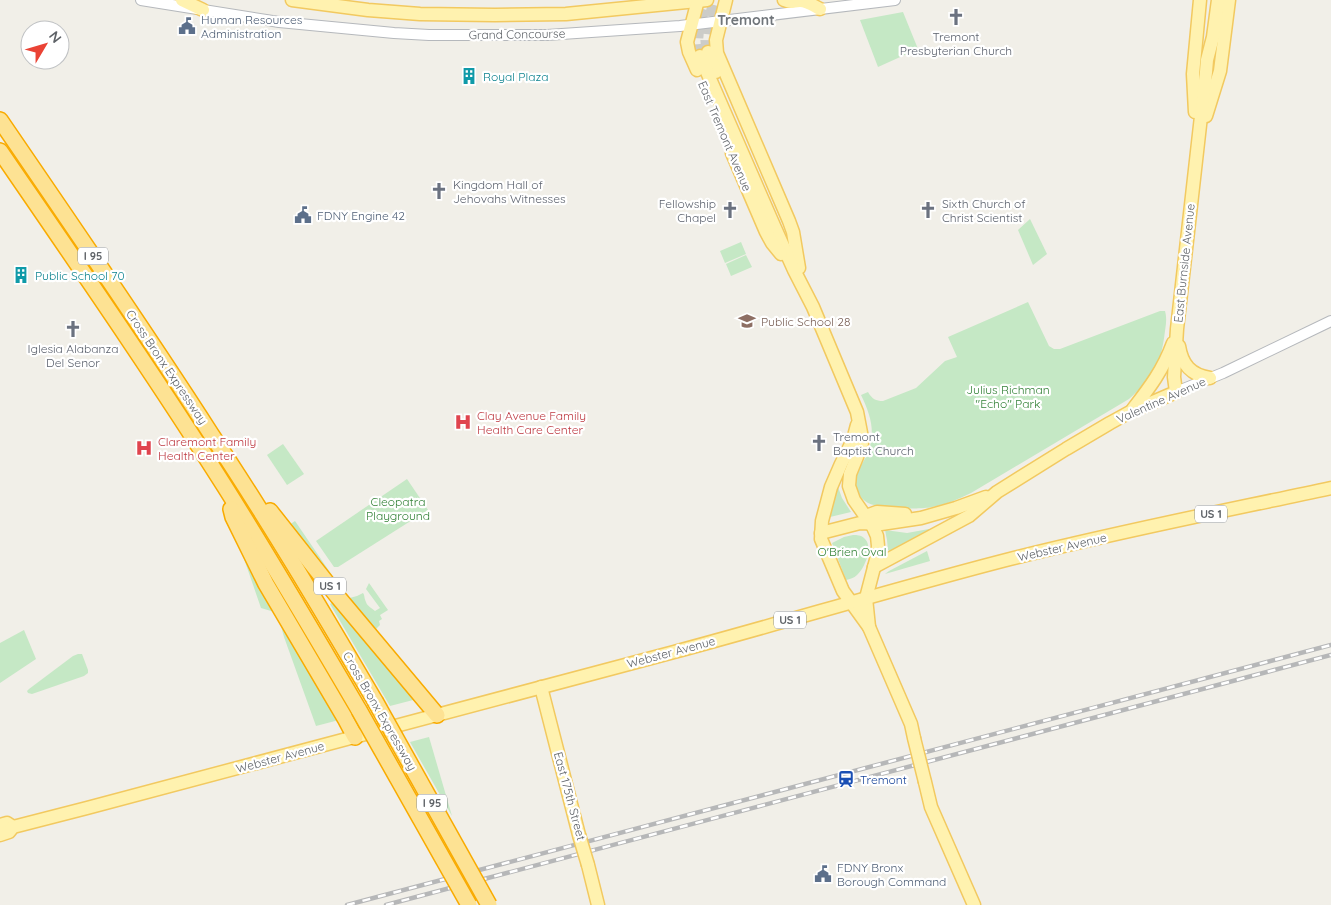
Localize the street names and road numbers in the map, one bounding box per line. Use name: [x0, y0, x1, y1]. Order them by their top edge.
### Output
street label: Grand Concourse: [468, 26, 566, 42]
street label: East Tremont Avenue: [695, 79, 755, 194]
street label: East Burnside Avenue: [1170, 202, 1198, 323]
road number: I 95: [78, 248, 108, 264]
street label: Cross Bronx Expressway: [123, 307, 211, 427]
street label: Valentine Avenue: [1114, 374, 1208, 426]
road number: US 1: [1195, 506, 1227, 522]
street label: Webster Avenue: [1016, 529, 1108, 565]
road number: US 1: [314, 578, 346, 594]
road number: US 1: [774, 612, 806, 628]
street label: Webster Avenue: [625, 633, 717, 671]
street label: Cross Bronx Expressway: [340, 649, 420, 773]
street label: Webster Avenue: [234, 738, 326, 776]
street label: East 175th Street: [551, 750, 589, 842]
road number: I 95: [417, 794, 447, 811]

